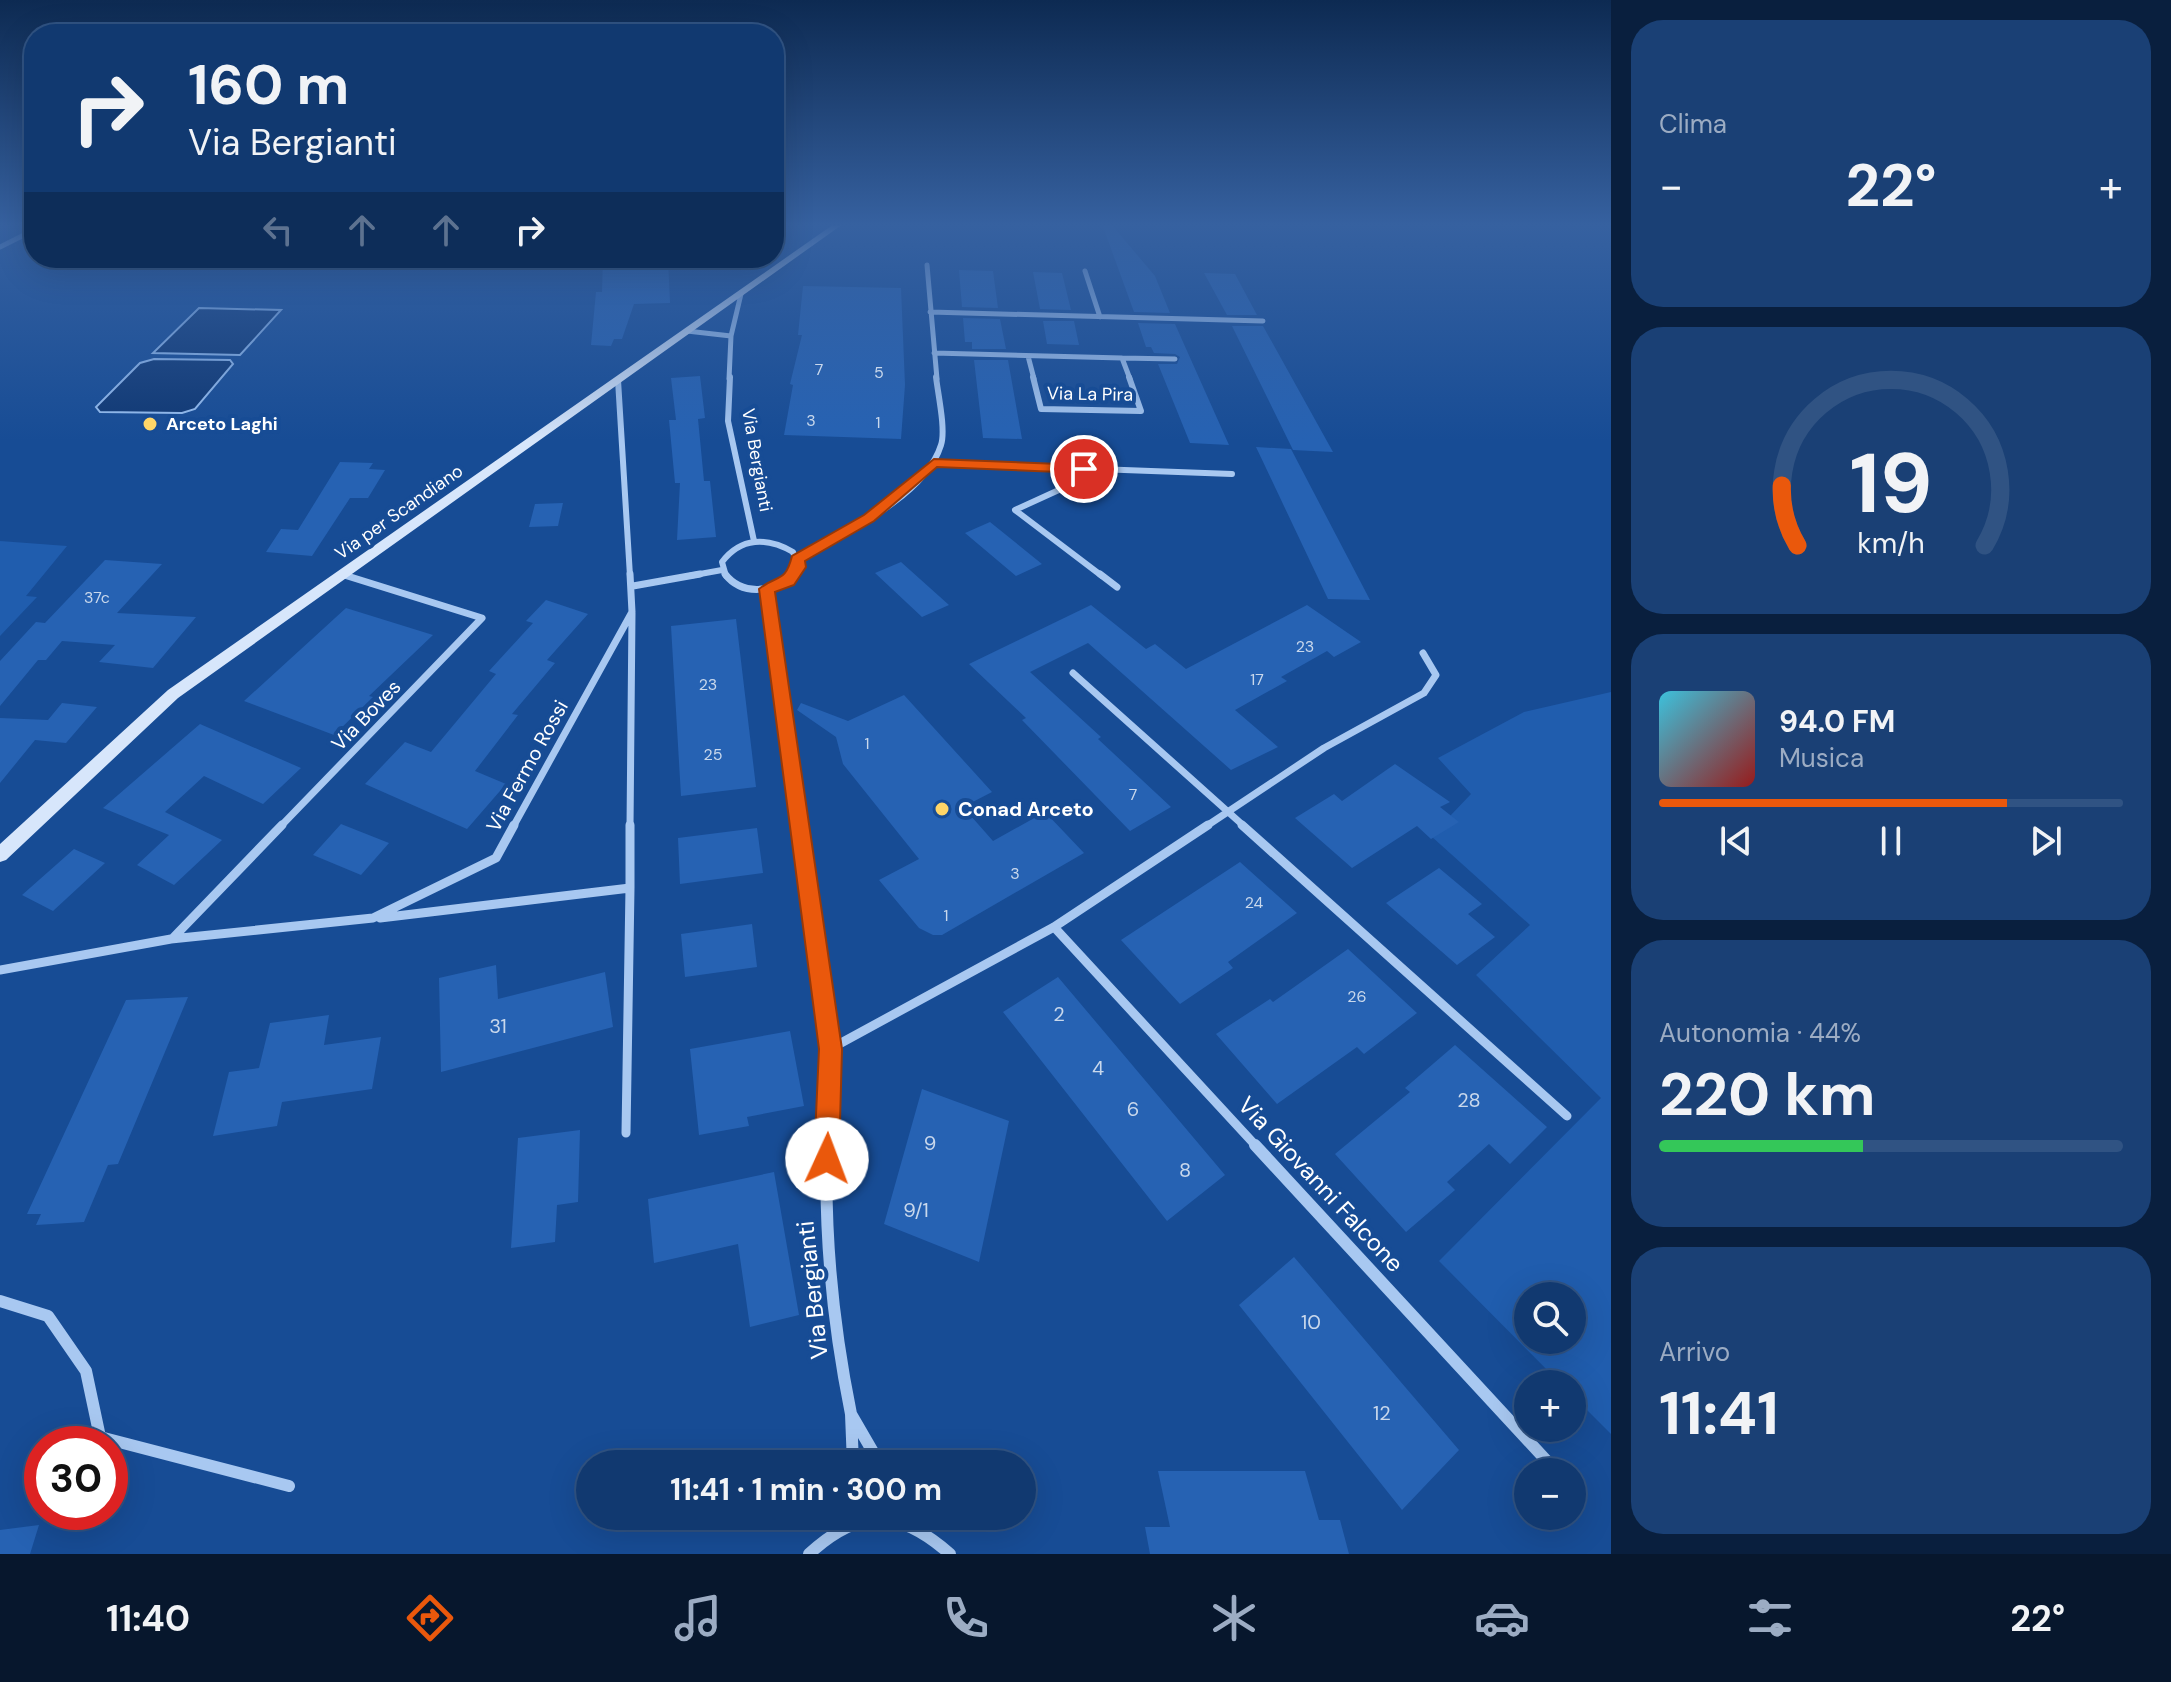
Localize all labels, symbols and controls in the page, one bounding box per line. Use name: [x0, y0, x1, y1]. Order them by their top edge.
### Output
text: 160 m: [188, 48, 349, 121]
icon: right: [56, 56, 160, 160]
text: Clima: [1659, 107, 1727, 141]
text: Via Bergianti: [188, 119, 397, 166]
text: 22°: [1845, 146, 1937, 225]
text: −: [1659, 157, 1683, 215]
text: +: [2099, 157, 2123, 215]
icon: left: [256, 208, 300, 252]
icon: ahead: [340, 208, 384, 252]
icon: ahead: [424, 208, 468, 252]
icon: right: [508, 208, 552, 252]
house number: 7: [815, 359, 823, 380]
house number: 5: [874, 362, 884, 383]
street label: Via La Pira: [1047, 381, 1133, 407]
street label: Via Bergianti: [736, 407, 778, 513]
house number: 3: [806, 410, 816, 431]
place label: Arceto Laghi: [166, 412, 278, 436]
house number: 1: [876, 412, 881, 433]
marker: Arceto Laghi: [141, 415, 159, 433]
text: 19: [1849, 429, 1933, 538]
pin: [1050, 435, 1118, 503]
icon: arrive: [1062, 447, 1106, 491]
street label: Via per Scandiano: [330, 459, 468, 565]
text: km/h: [1857, 525, 1925, 562]
house number: 37c: [84, 587, 110, 608]
house number: 23: [1296, 636, 1314, 657]
house number: 17: [1250, 669, 1264, 690]
street label: Via Boves: [326, 674, 406, 756]
house number: 23: [699, 674, 717, 695]
street label: Via Fermo Rossi: [480, 696, 574, 836]
text: 94.0 FM: [1779, 702, 1895, 741]
house number: 1: [865, 733, 870, 754]
text: Musica: [1779, 741, 1864, 775]
house number: 25: [704, 744, 722, 765]
house number: 7: [1129, 784, 1137, 805]
place label: Conad Arceto: [958, 796, 1094, 822]
marker: Conad Arceto: [933, 800, 951, 818]
icon: previous: [1714, 819, 1758, 863]
icon: pause: [1869, 819, 1913, 863]
icon: next: [2024, 819, 2068, 863]
house number: 3: [1010, 863, 1020, 884]
house number: 24: [1245, 892, 1264, 913]
house number: 1: [944, 905, 949, 926]
house number: 26: [1347, 986, 1367, 1007]
house number: 2: [1053, 1001, 1065, 1027]
house number: 31: [489, 1013, 507, 1039]
text: Autonomia · 44%: [1659, 1016, 1861, 1050]
house number: 4: [1092, 1055, 1104, 1081]
text: 220 km: [1659, 1055, 1875, 1134]
house number: 28: [1457, 1087, 1481, 1113]
street label: Via Giovanni Falcone: [1231, 1090, 1411, 1278]
house number: 6: [1127, 1096, 1139, 1122]
position arrow: [785, 1117, 869, 1201]
house number: 9: [924, 1130, 936, 1156]
house number: 8: [1179, 1157, 1191, 1183]
house number: 9/1: [903, 1197, 929, 1223]
street label: Via Bergianti: [789, 1219, 835, 1361]
map controls: [1514, 1282, 1586, 1530]
button: search: [1514, 1282, 1586, 1354]
house number: 10: [1301, 1309, 1321, 1335]
text: Arrivo: [1659, 1335, 1730, 1369]
button: +: [1514, 1370, 1586, 1442]
text: 11:41: [1659, 1374, 1779, 1453]
house number: 12: [1373, 1400, 1391, 1426]
speed limit sign: 30: [24, 1426, 128, 1530]
button: −: [1514, 1458, 1586, 1530]
text: 11:41 · 1 min · 300 m: [670, 1470, 942, 1509]
icon: directions: [402, 1590, 458, 1646]
icon: music: [670, 1590, 726, 1646]
icon: phone: [938, 1590, 994, 1646]
icon: climate: [1206, 1590, 1262, 1646]
icon: car: [1474, 1590, 1530, 1646]
icon: filters: [1742, 1590, 1798, 1646]
text: 11:40: [106, 1595, 190, 1642]
text: 22°: [2010, 1595, 2065, 1642]

